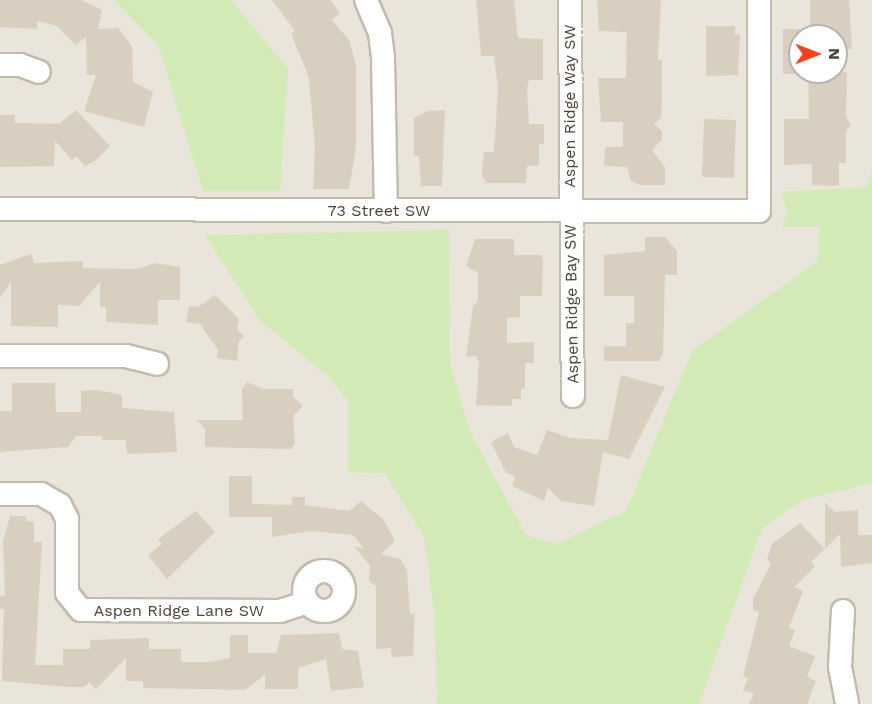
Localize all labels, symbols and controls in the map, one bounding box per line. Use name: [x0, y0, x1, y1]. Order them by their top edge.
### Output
street label: Aspen Ridge Way SW: [560, 24, 580, 188]
north arrow: [788, 24, 848, 84]
text: N: [825, 48, 844, 60]
street label: 73 Street SW: [328, 201, 430, 221]
street label: Aspen Ridge Bay SW: [561, 224, 583, 384]
street label: Aspen Ridge Lane SW: [94, 601, 264, 621]

